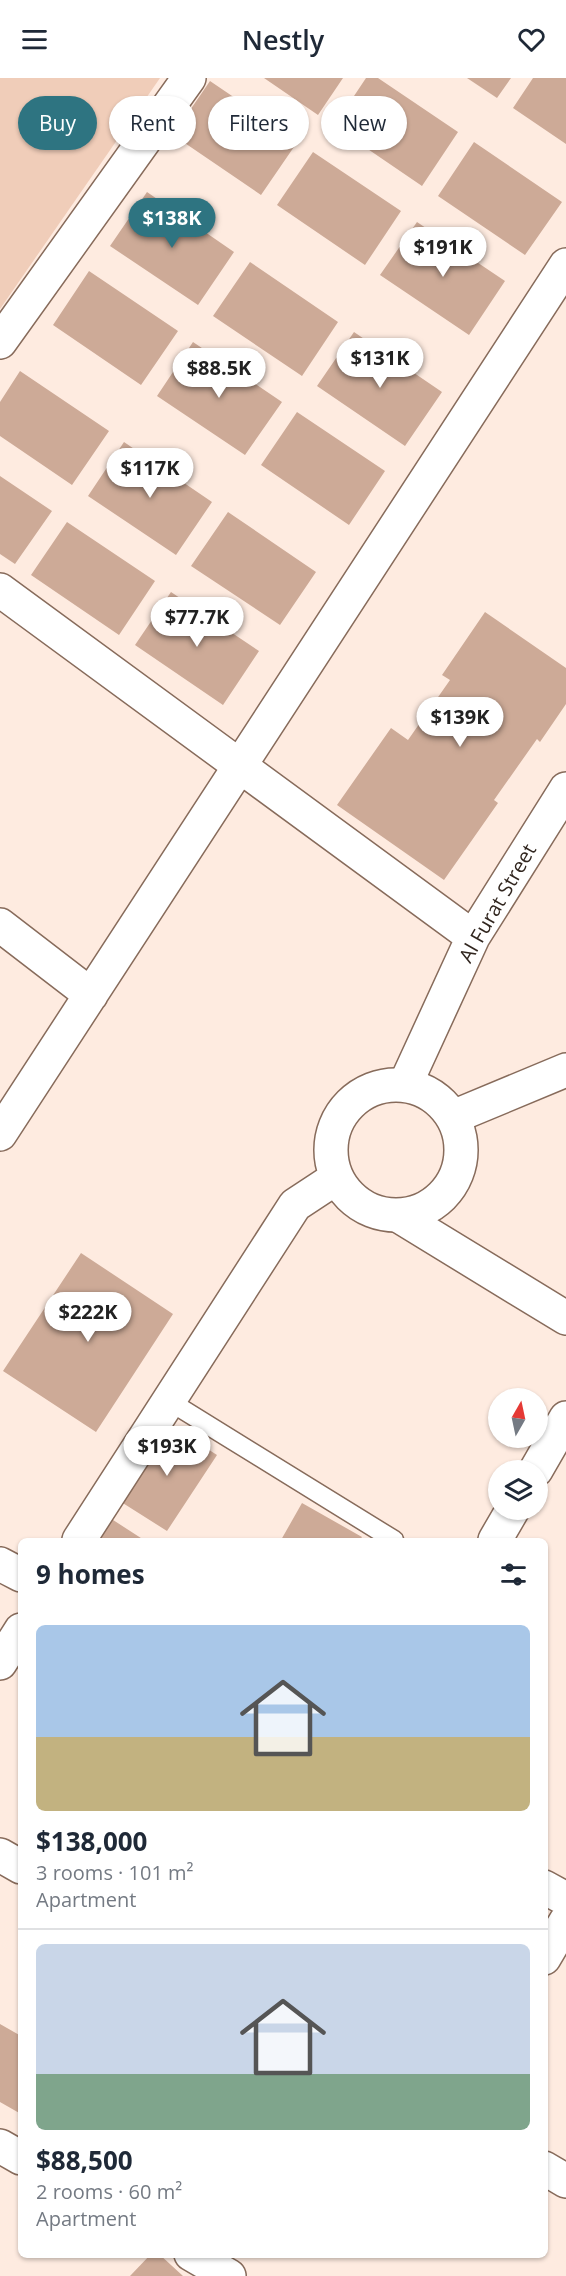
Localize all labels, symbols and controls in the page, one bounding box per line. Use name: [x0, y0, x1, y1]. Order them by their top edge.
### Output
text: Nestly: [242, 21, 324, 58]
icon: menu: [18, 23, 51, 56]
icon: heart: [515, 23, 548, 56]
chip: Buy: [18, 96, 97, 150]
chip: Rent: [109, 96, 196, 150]
chip: Filters: [208, 96, 309, 150]
chip: New: [321, 96, 407, 150]
pin: $138K: [130, 198, 214, 249]
text: $138K: [142, 204, 202, 231]
pin: $191K: [401, 227, 485, 278]
text: $191K: [413, 233, 473, 260]
pin: $131K: [338, 338, 422, 389]
text: $131K: [350, 344, 410, 371]
pin: $88.5K: [170, 348, 268, 399]
text: $88.5K: [187, 354, 251, 381]
pin: $117K: [108, 448, 192, 499]
text: $117K: [120, 454, 180, 481]
pin: $77.7K: [148, 597, 246, 648]
text: $77.7K: [165, 603, 229, 630]
pin: $139K: [418, 697, 502, 748]
text: $139K: [430, 703, 490, 730]
street label: Al Furat Street: [452, 839, 542, 967]
pin: $222K: [46, 1292, 130, 1343]
text: $222K: [58, 1298, 118, 1325]
north arrow: [488, 1388, 548, 1448]
map controls: [488, 1388, 548, 1520]
pin: $193K: [125, 1426, 209, 1477]
text: $193K: [137, 1432, 197, 1459]
button: layers: [488, 1460, 548, 1520]
text: 9 homes: [36, 1556, 145, 1592]
icon: filters: [497, 1558, 530, 1591]
icon: home: [229, 1664, 337, 1772]
text: $138,000: [36, 1823, 147, 1859]
text: 3 rooms · 101 m²: [36, 1859, 194, 1886]
text: Apartment: [36, 1886, 136, 1913]
icon: home: [229, 1983, 337, 2091]
text: $88,500: [36, 2142, 133, 2178]
text: 2 rooms · 60 m²: [36, 2178, 182, 2205]
text: Apartment: [36, 2205, 136, 2232]

